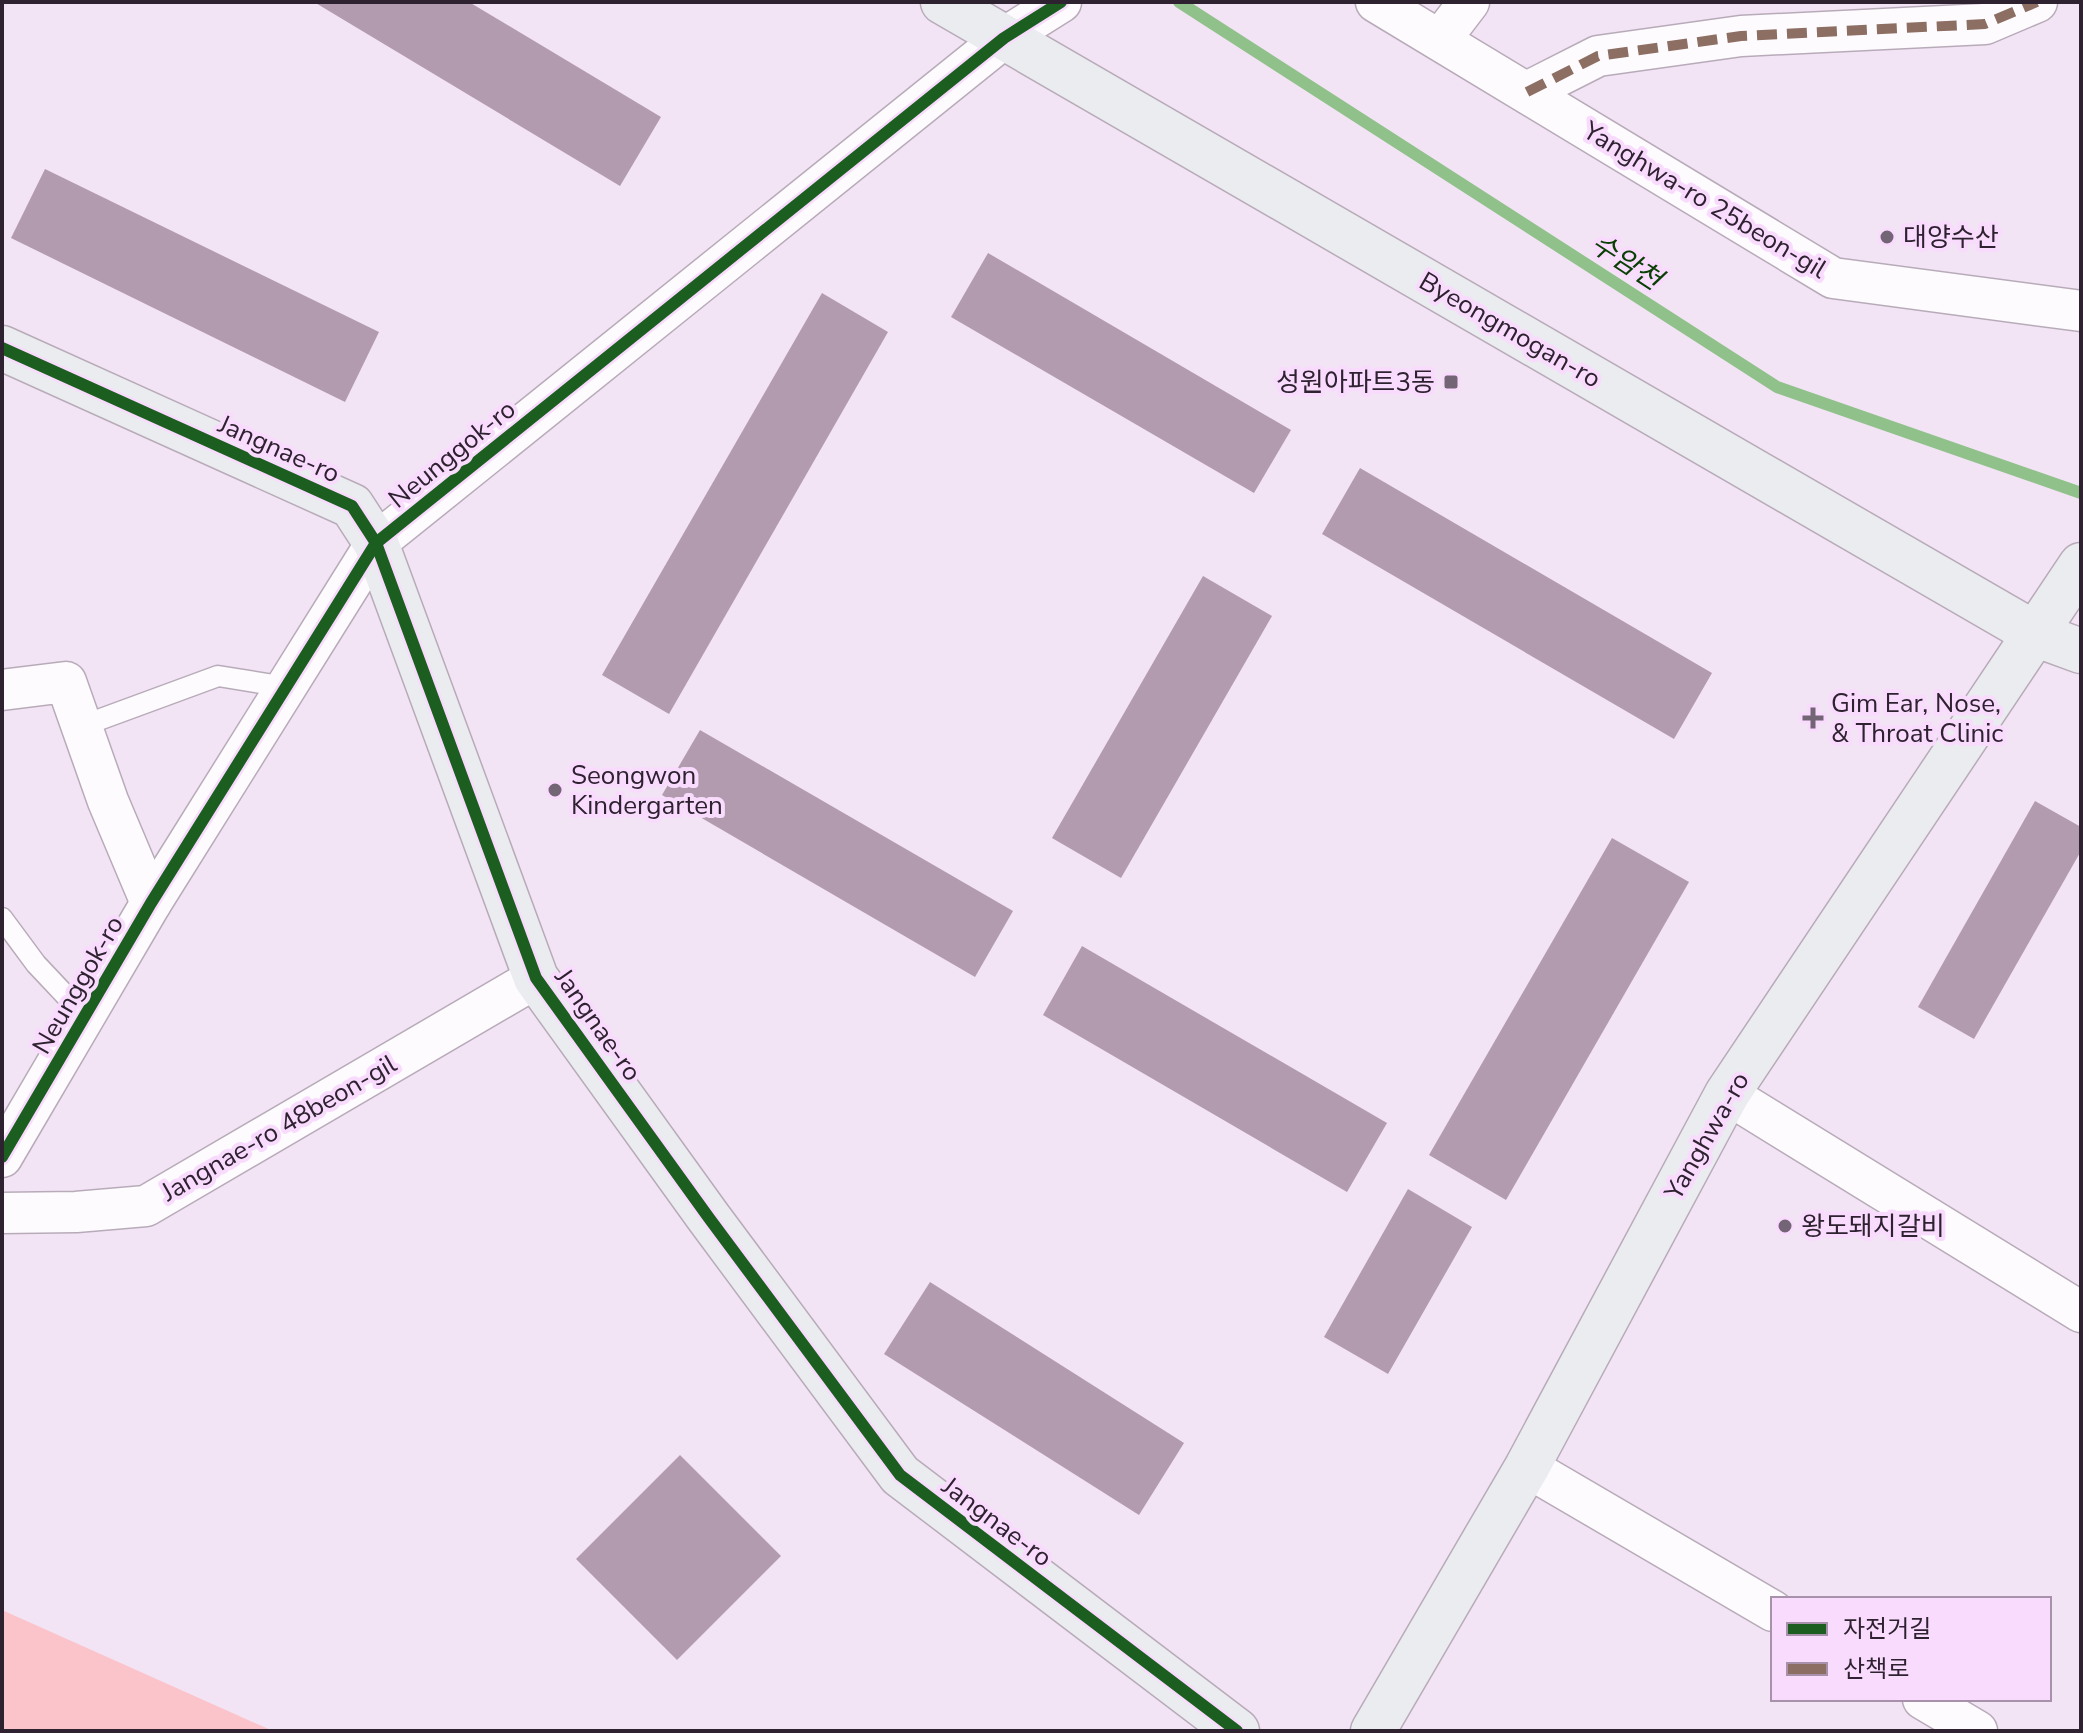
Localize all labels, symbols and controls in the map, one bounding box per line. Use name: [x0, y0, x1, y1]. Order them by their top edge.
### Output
street label: Yanghwa-ro 25beon-gil: [1576, 113, 1834, 287]
place label: 대양수산: [1903, 220, 1999, 255]
water label: 수암천: [1583, 225, 1671, 301]
marker: 대양수산: [1878, 228, 1896, 246]
street label: Byeongmogan-ro: [1413, 264, 1607, 396]
place label: 성원아파트3동: [1276, 365, 1435, 400]
marker: 성원아파트3동: [1442, 373, 1460, 391]
street label: Neunggok-ro: [381, 392, 523, 516]
street label: Jangnae-ro: [212, 406, 345, 491]
place label: Gim Ear, Nose, & Throat Clinic: [1831, 686, 2003, 751]
marker: Gim Ear, Nose, & Throat Clinic: [1802, 707, 1824, 729]
place label: Seongwon Kindergarten: [571, 758, 723, 823]
marker: Seongwon Kindergarten: [546, 781, 564, 799]
street label: Neunggok-ro: [24, 909, 132, 1061]
street label: Jangnae-ro: [546, 961, 649, 1088]
street label: Jangnae-ro 48beon-gil: [154, 1046, 403, 1210]
street label: Yanghwa-ro: [1656, 1066, 1758, 1207]
place label: 왕도돼지갈비: [1801, 1209, 1945, 1244]
marker: 왕도돼지갈비: [1776, 1217, 1794, 1235]
street label: Jangnae-ro: [934, 1468, 1059, 1575]
legend: [1771, 1597, 2051, 1701]
text: 자전거길: [1843, 1613, 1931, 1645]
text: 산책로: [1843, 1653, 1909, 1685]

